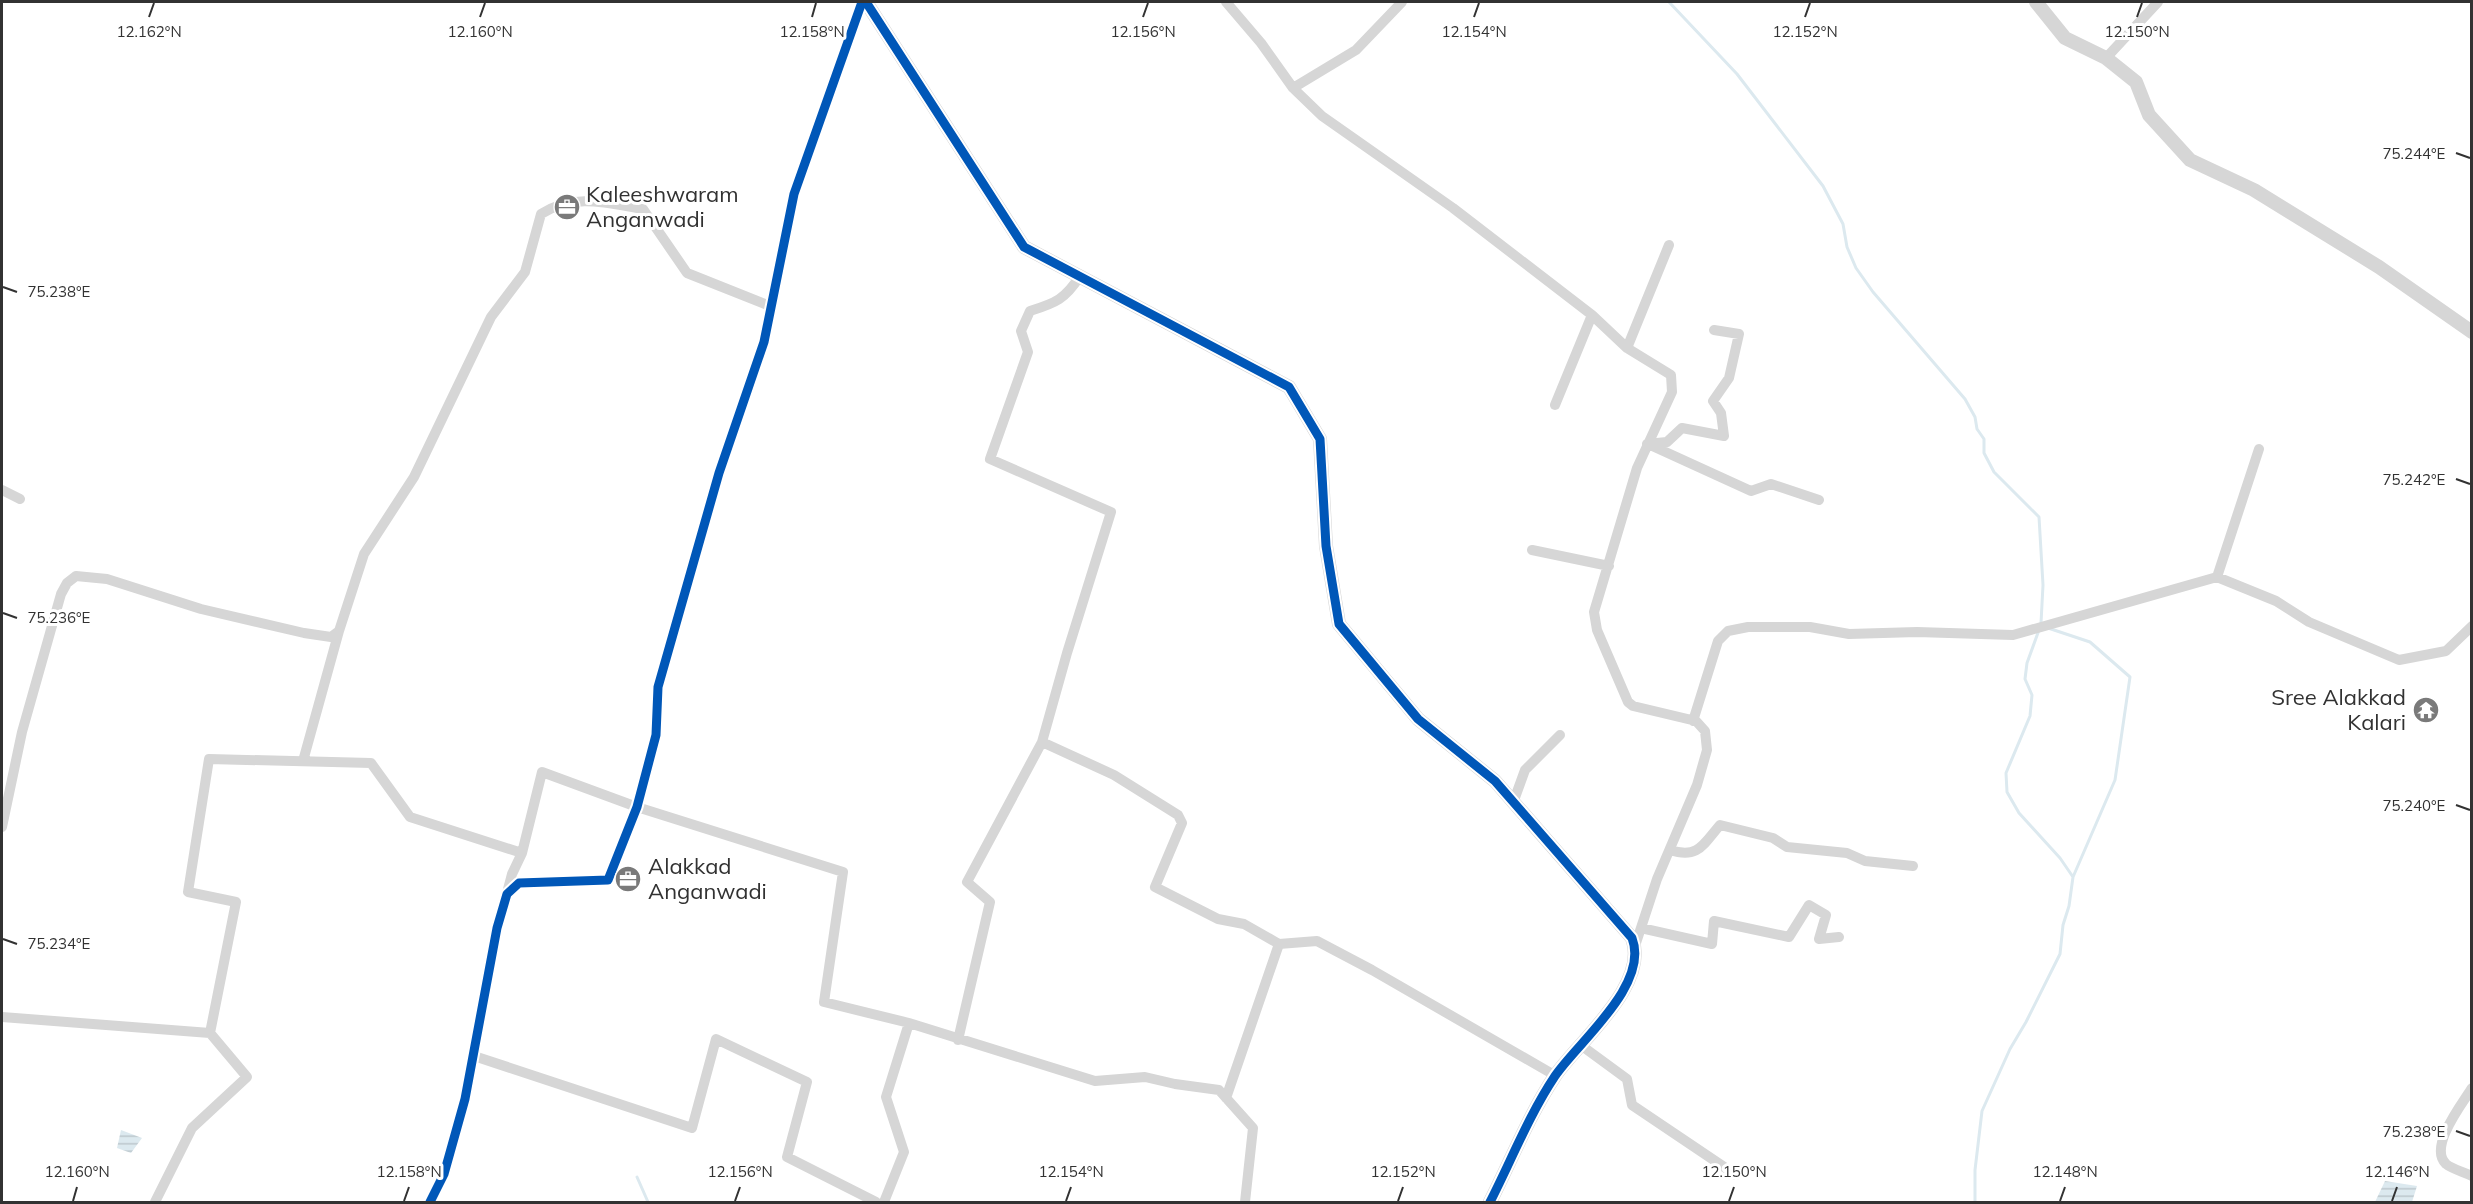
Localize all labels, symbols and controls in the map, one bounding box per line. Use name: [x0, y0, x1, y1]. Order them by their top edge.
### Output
text: 12.162°N: [116, 22, 182, 41]
text: 12.160°N: [447, 22, 513, 41]
text: 12.158°N: [779, 22, 845, 41]
text: 12.156°N: [1110, 22, 1176, 41]
text: 12.154°N: [1441, 22, 1507, 41]
text: 12.152°N: [1772, 22, 1838, 41]
text: 12.150°N: [2104, 22, 2170, 41]
text: 75.244°E: [2383, 144, 2446, 163]
place label: Kaleeshwaram Anganwadi: [586, 180, 739, 233]
office icon: Kaleeshwaram Anganwadi: [552, 192, 582, 222]
text: 75.238°E: [28, 282, 91, 301]
text: 75.242°E: [2383, 470, 2446, 489]
text: 75.236°E: [28, 608, 91, 627]
place label: Sree Alakkad Kalari: [2271, 683, 2406, 736]
temple icon: Sree Alakkad Kalari: [2411, 695, 2441, 725]
text: 75.240°E: [2383, 796, 2446, 815]
place label: Alakkad Anganwadi: [648, 852, 767, 905]
office icon: Alakkad Anganwadi: [613, 864, 643, 894]
text: 75.234°E: [28, 934, 91, 953]
text: 75.238°E: [2383, 1122, 2446, 1141]
text: 12.160°N: [44, 1162, 110, 1181]
text: 12.158°N: [376, 1162, 442, 1181]
text: 12.156°N: [707, 1162, 773, 1181]
text: 12.154°N: [1038, 1162, 1104, 1181]
text: 12.152°N: [1370, 1162, 1436, 1181]
text: 12.150°N: [1701, 1162, 1767, 1181]
text: 12.148°N: [2032, 1162, 2098, 1181]
text: 12.146°N: [2364, 1162, 2430, 1181]

